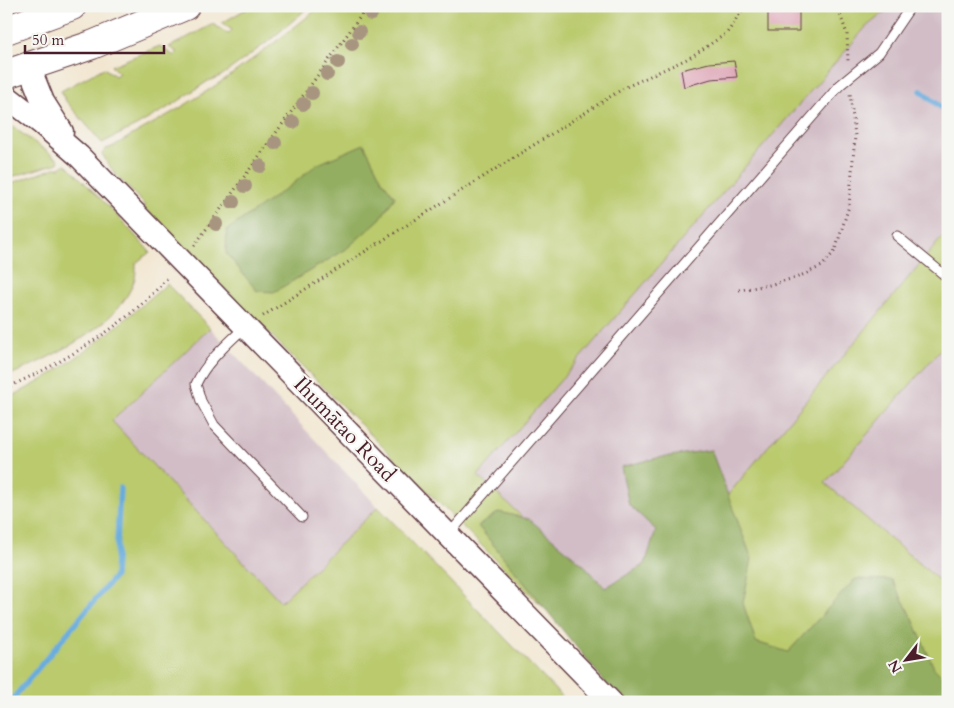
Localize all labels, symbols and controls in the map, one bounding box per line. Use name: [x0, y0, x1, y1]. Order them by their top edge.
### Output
scale bar: [25, 22, 164, 54]
text: 50 m: [32, 30, 64, 50]
street label: Ihumātao Road: [287, 370, 402, 488]
north arrow: [882, 636, 932, 686]
text: N: [884, 656, 907, 677]

